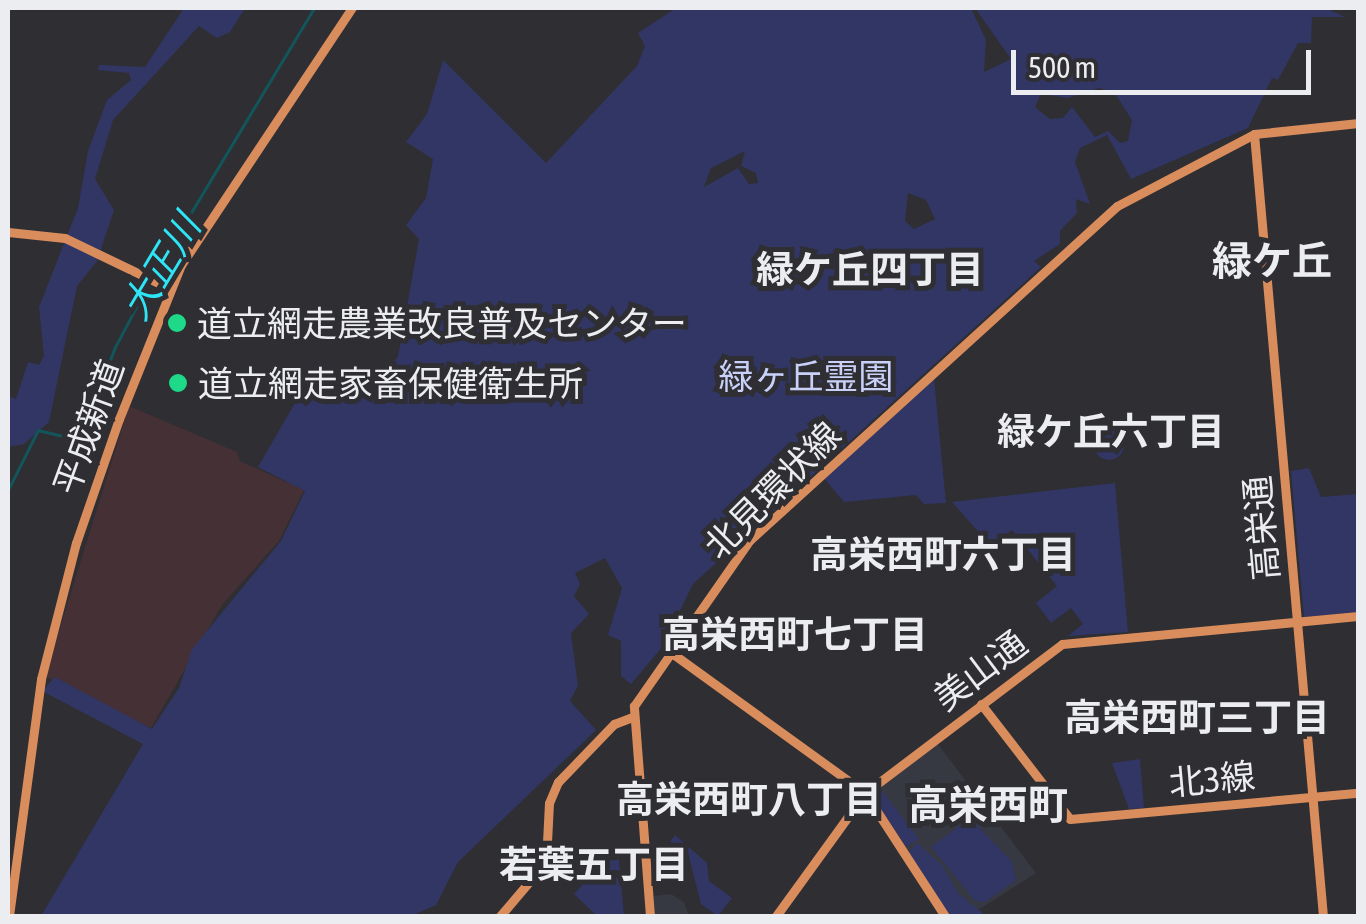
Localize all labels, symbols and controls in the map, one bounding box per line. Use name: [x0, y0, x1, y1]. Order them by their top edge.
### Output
scale bar: [1016, 30, 1316, 92]
text: 500 m: [1028, 50, 1096, 84]
water label: 大正川: [112, 206, 210, 328]
district label: 緑ケ丘: [1212, 237, 1332, 285]
district label: 緑ケ丘四丁目: [756, 247, 984, 293]
place label: 道立網走農業改良普及センター: [197, 302, 687, 344]
marker: 道立網走農業改良普及センター: [166, 312, 188, 334]
street label: 平成新道: [44, 354, 132, 500]
park label: 緑ヶ丘霊園: [719, 355, 893, 397]
place label: 道立網走家畜保健衛生所: [198, 362, 583, 404]
marker: 道立網走家畜保健衛生所: [167, 372, 189, 394]
district label: 緑ケ丘六丁目: [997, 409, 1225, 455]
street label: 北見環状線: [695, 413, 849, 567]
street label: 高栄通: [1236, 474, 1286, 582]
district label: 高栄西町六丁目: [810, 532, 1076, 578]
district label: 高栄西町七丁目: [662, 612, 928, 658]
street label: 美山通: [925, 622, 1035, 718]
district label: 高栄西町三丁目: [1064, 695, 1330, 741]
street label: 北3線: [1167, 754, 1257, 804]
district label: 高栄西町八丁目: [616, 777, 882, 823]
district label: 高栄西町: [908, 781, 1068, 829]
district label: 若葉五丁目: [499, 842, 689, 888]

